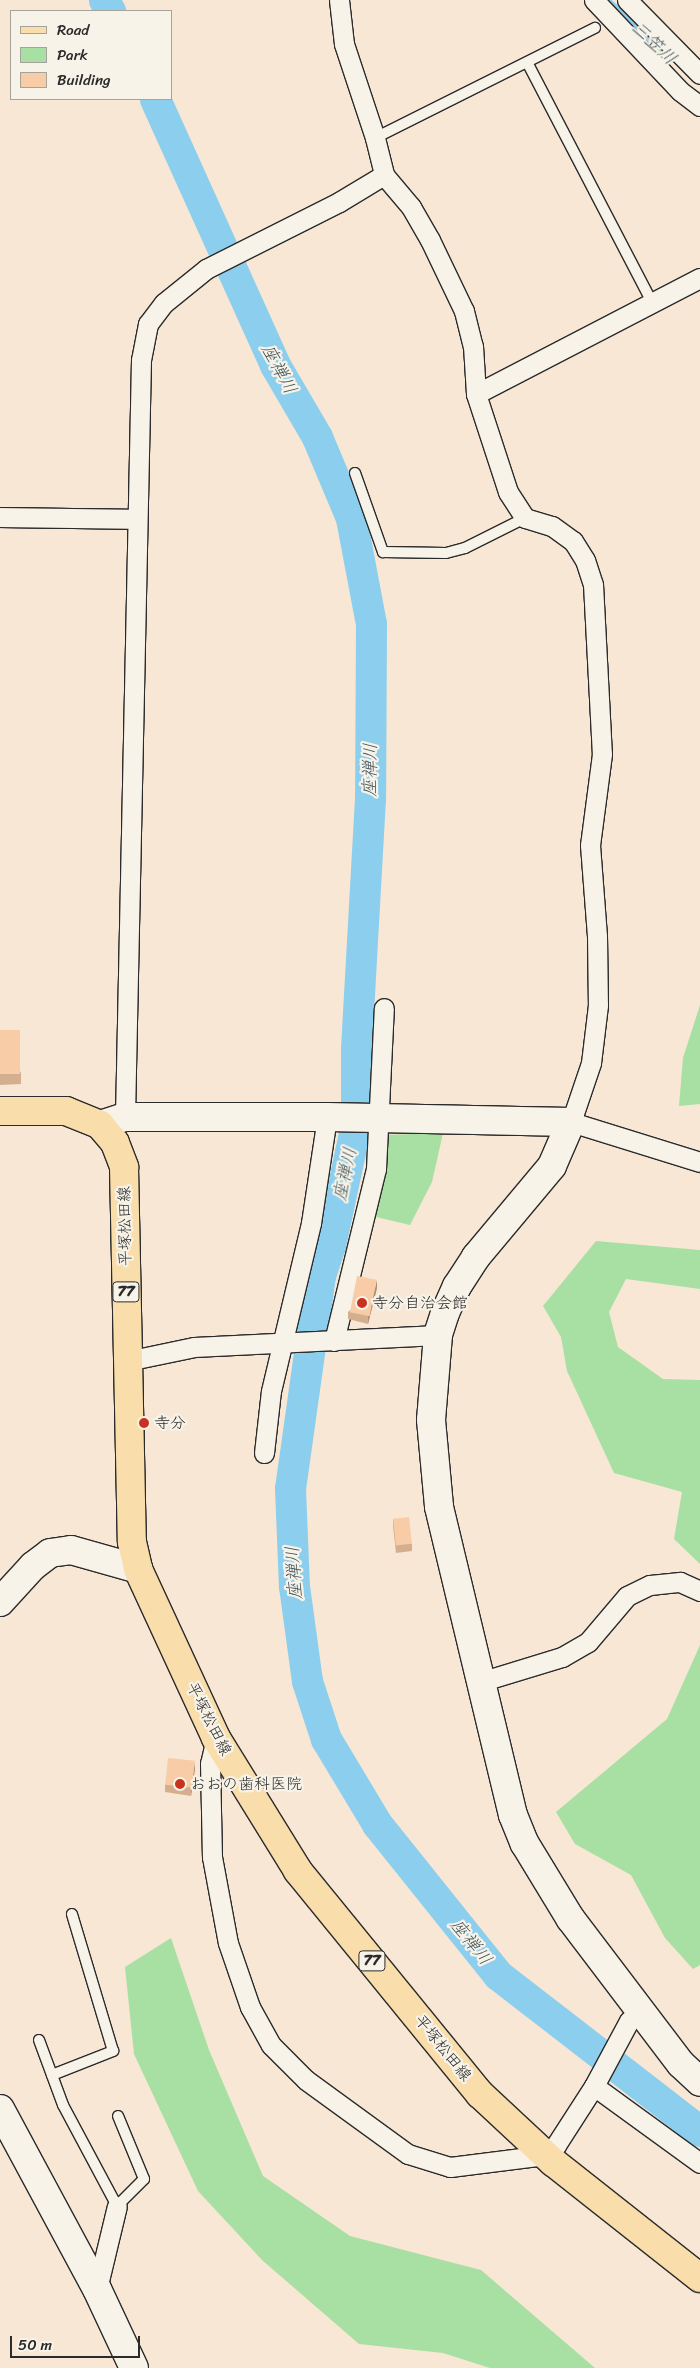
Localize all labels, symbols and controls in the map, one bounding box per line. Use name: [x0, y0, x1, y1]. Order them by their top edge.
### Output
legend: [10, 10, 172, 100]
text: Road: [57, 17, 89, 43]
water label: 三笠川: [627, 17, 681, 69]
text: Park: [57, 42, 88, 68]
text: Building: [57, 67, 111, 93]
water label: 座禅川: [257, 340, 301, 398]
water label: 座禅川: [359, 743, 381, 797]
water label: 座禅川: [329, 1145, 361, 1203]
street label: 平塚松田線: [115, 1186, 135, 1266]
road number: 77: [112, 1280, 140, 1304]
place label: 寺分自治会館: [372, 1293, 468, 1313]
marker: 寺分自治会館: [356, 1297, 368, 1309]
place label: 寺分: [154, 1413, 186, 1433]
marker: 寺分: [138, 1417, 150, 1429]
water label: 座禅川: [281, 1545, 307, 1601]
street label: 平塚松田線: [182, 1679, 236, 1759]
place label: おおの歯科医院: [190, 1774, 302, 1794]
marker: おおの歯科医院: [174, 1778, 186, 1790]
water label: 座禅川: [446, 1914, 496, 1970]
road number: 77: [358, 1948, 386, 1974]
street label: 平塚松田線: [410, 2011, 476, 2085]
scale bar: [12, 2326, 142, 2358]
text: 50 m: [18, 2332, 52, 2358]

